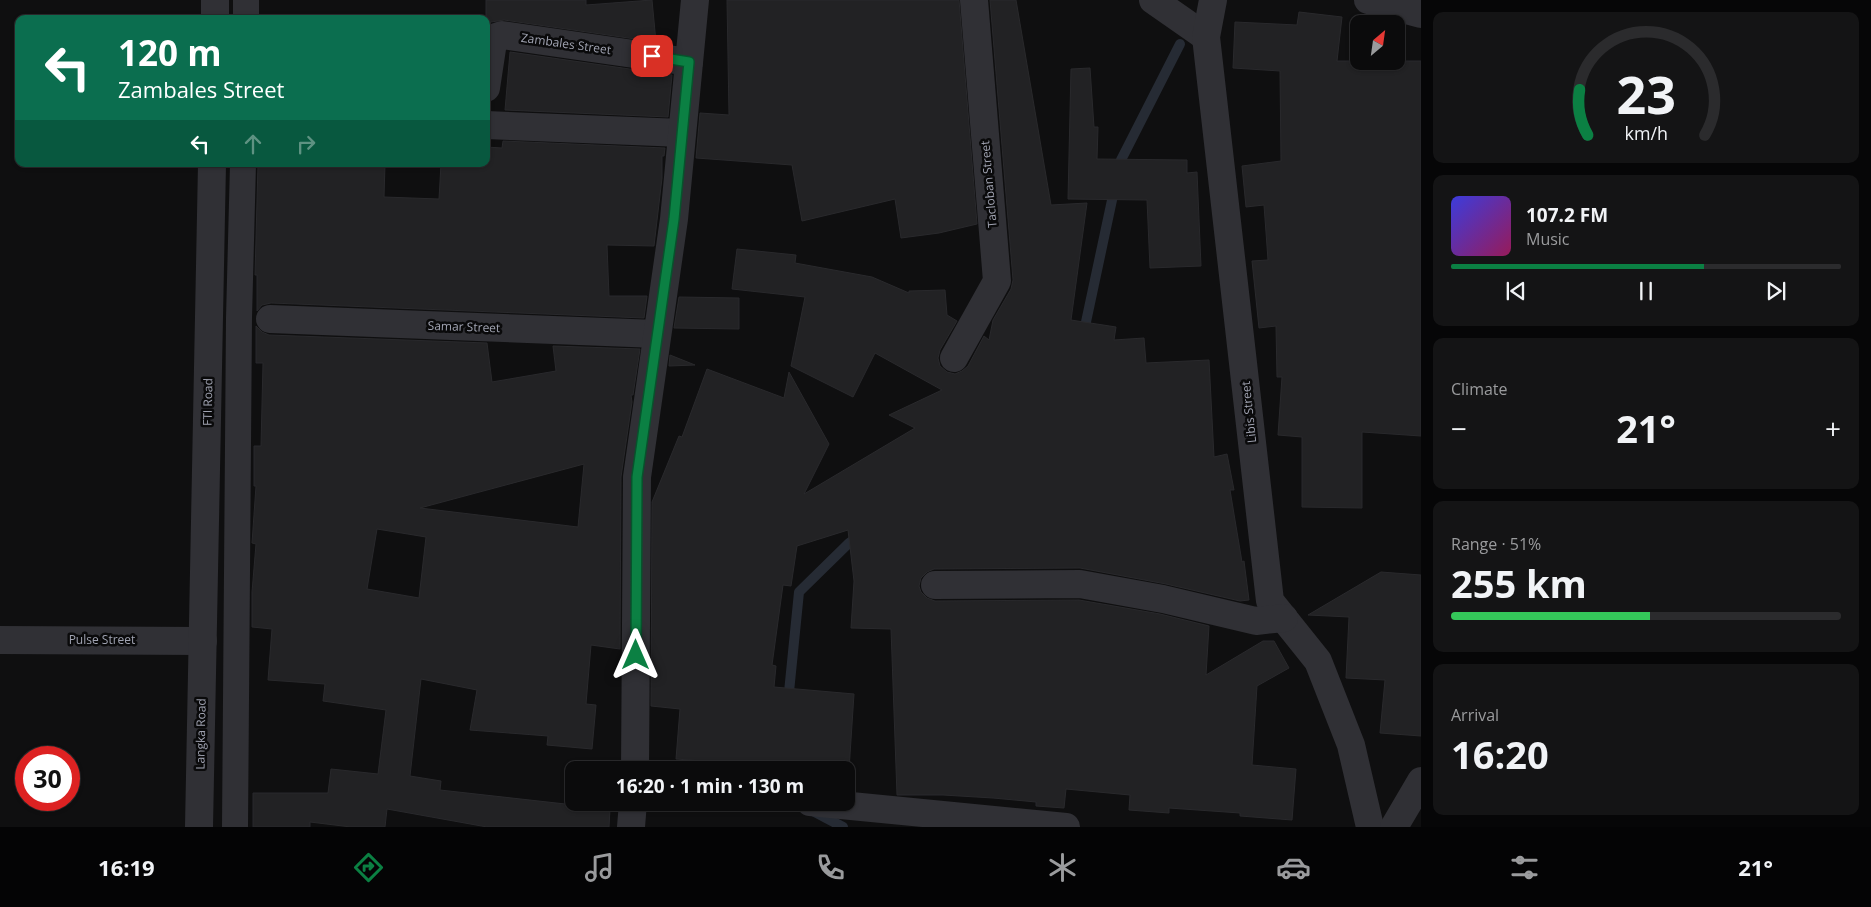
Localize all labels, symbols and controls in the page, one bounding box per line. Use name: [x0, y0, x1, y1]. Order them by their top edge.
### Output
north arrow: [1350, 15, 1405, 70]
map controls: [1350, 15, 1405, 70]
text: 120 m: [118, 29, 222, 76]
street label: Zambales Street: [520, 29, 612, 58]
icon: left: [35, 35, 100, 100]
pin: [631, 35, 673, 77]
icon: arrive: [638, 42, 666, 70]
text: 23: [1616, 58, 1676, 129]
text: Zambales Street: [118, 74, 284, 104]
text: km/h: [1624, 121, 1668, 145]
icon: left: [186, 130, 214, 158]
icon: ahead: [239, 130, 267, 158]
icon: right: [292, 130, 320, 158]
street label: Tacloban Street: [976, 140, 1001, 228]
text: 107.2 FM: [1526, 202, 1608, 228]
text: Music: [1526, 228, 1570, 250]
icon: previous: [1502, 277, 1530, 305]
icon: pause: [1632, 277, 1660, 305]
icon: next: [1762, 277, 1790, 305]
street label: Samar Street: [427, 317, 501, 336]
street label: FTI Road: [199, 378, 216, 426]
text: Climate: [1451, 378, 1508, 400]
street label: Libis Street: [1237, 380, 1260, 444]
text: 21°: [1616, 402, 1676, 454]
text: −: [1451, 409, 1467, 447]
text: +: [1825, 409, 1841, 447]
text: Range · 51%: [1451, 533, 1541, 555]
text: 255 km: [1451, 557, 1587, 609]
position arrow: [609, 628, 661, 680]
street label: Pulse Street: [69, 631, 135, 648]
street label: Langka Road: [191, 698, 210, 770]
text: Arrival: [1451, 704, 1499, 726]
text: 16:20: [1451, 728, 1549, 780]
speed limit sign: 30: [15, 746, 80, 811]
text: 16:20 · 1 min · 130 m: [616, 773, 804, 799]
icon: directions: [351, 850, 386, 885]
icon: music: [582, 850, 617, 885]
icon: phone: [813, 850, 848, 885]
icon: climate: [1045, 850, 1080, 885]
icon: car: [1276, 850, 1311, 885]
icon: filters: [1507, 850, 1542, 885]
text: 16:19: [98, 852, 155, 882]
text: 21°: [1738, 852, 1773, 882]

